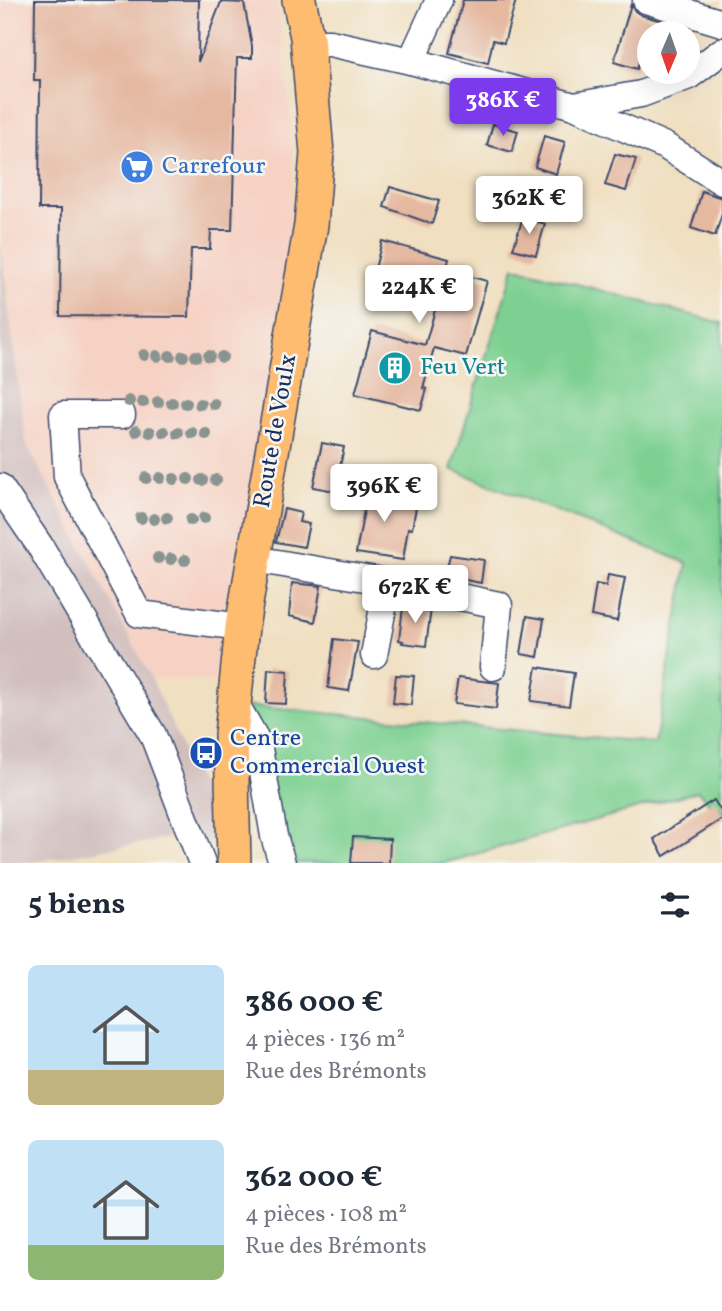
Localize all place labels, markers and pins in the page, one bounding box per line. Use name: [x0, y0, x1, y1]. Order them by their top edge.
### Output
pin: 386K €: [446, 78, 560, 138]
supermarket icon: Carrefour: [118, 148, 156, 186]
place label: Carrefour: [162, 150, 266, 184]
pin: 362K €: [472, 176, 586, 236]
pin: 224K €: [362, 266, 476, 325]
building icon: Feu Vert: [376, 349, 414, 387]
place label: Feu Vert: [420, 351, 505, 385]
pin: 396K €: [327, 464, 441, 524]
pin: 672K €: [358, 566, 472, 625]
place label: Centre Commercial Ouest: [230, 722, 425, 784]
bus stop icon: Centre Commercial Ouest: [187, 734, 225, 772]

